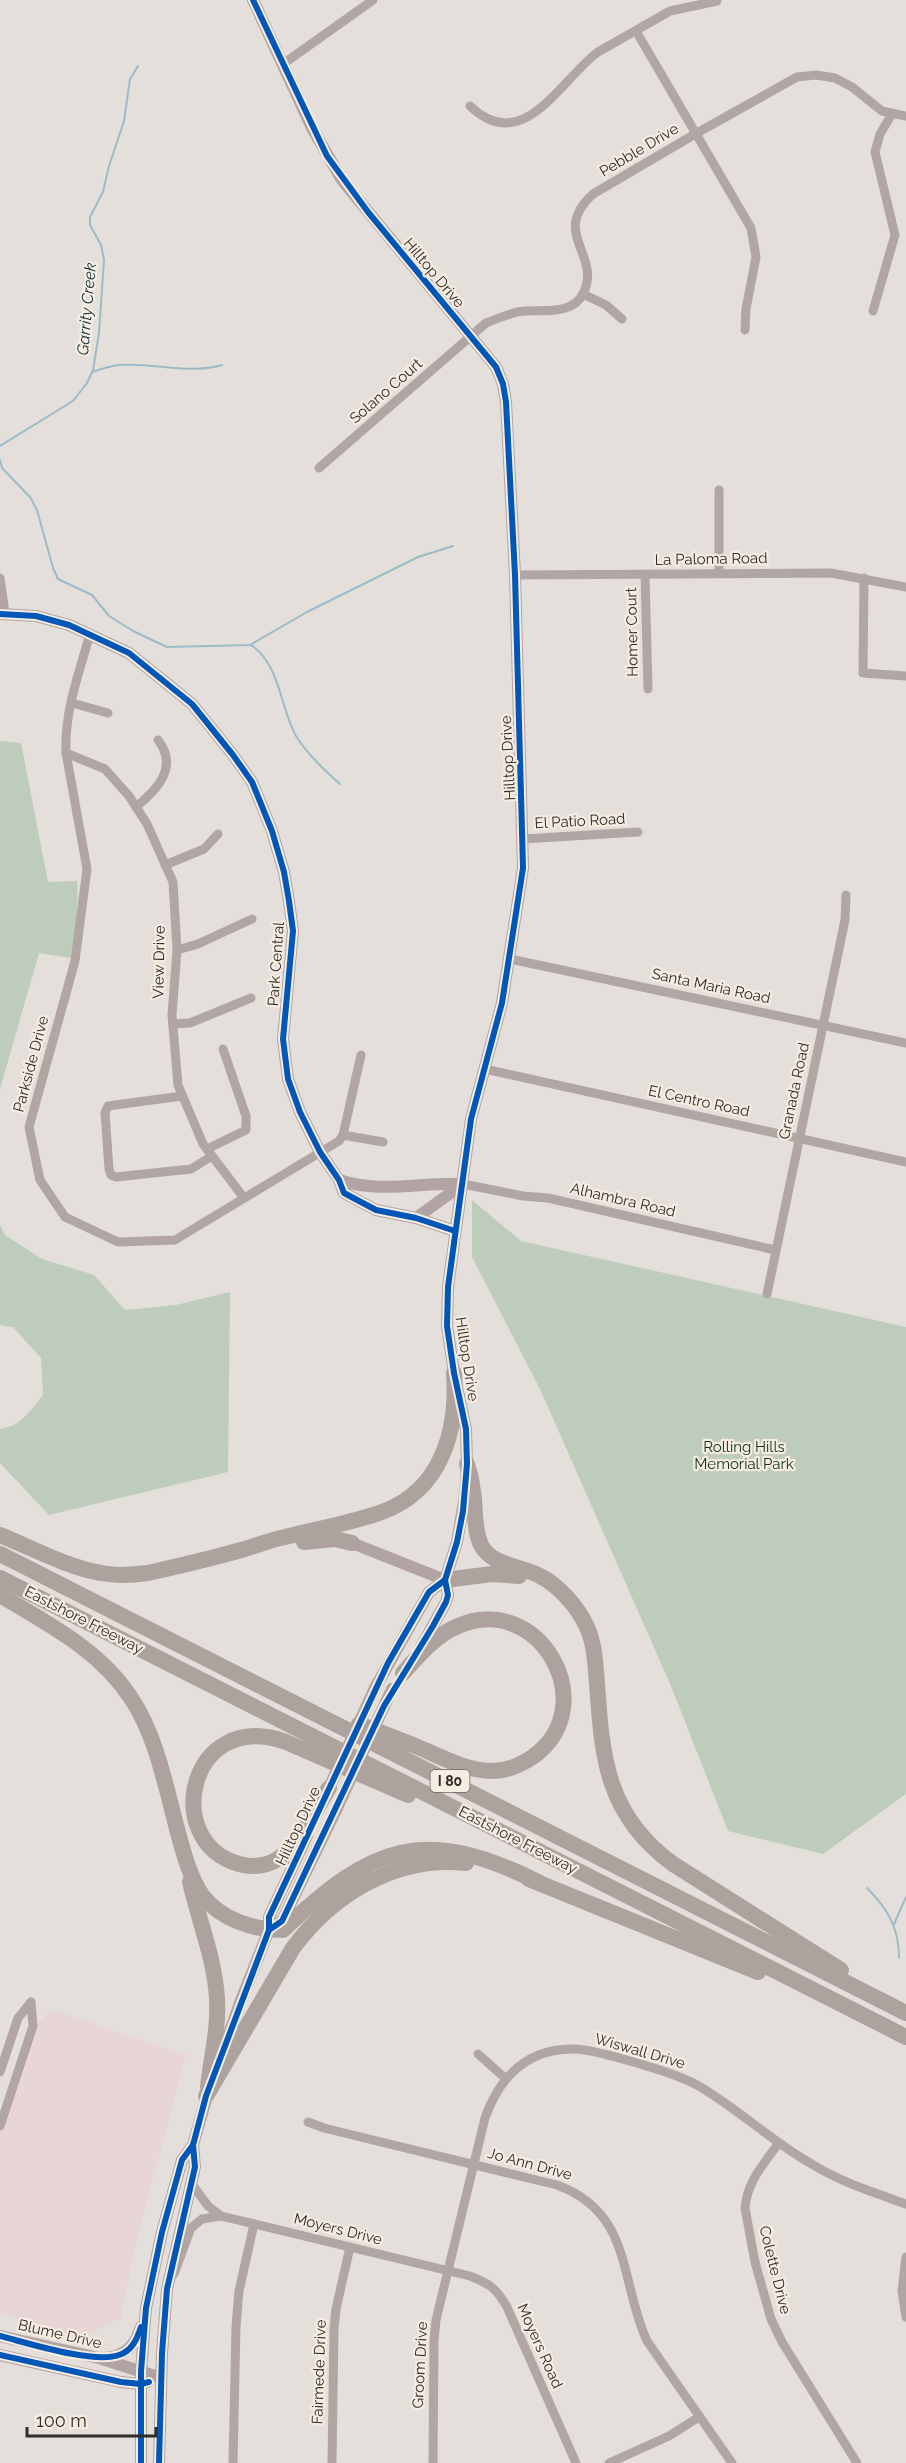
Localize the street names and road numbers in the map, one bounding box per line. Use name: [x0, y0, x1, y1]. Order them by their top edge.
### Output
street label: Pebble Drive: [596, 119, 682, 181]
street label: Hilltop Drive: [400, 235, 468, 312]
street label: Solano Court: [346, 355, 426, 427]
street label: La Paloma Road: [654, 549, 768, 569]
street label: Homer Court: [622, 587, 642, 677]
street label: Hilltop Drive: [497, 715, 519, 801]
street label: El Patio Road: [534, 810, 626, 832]
street label: Park Central: [264, 920, 288, 1007]
street label: View Drive: [149, 925, 169, 999]
street label: Santa Maria Road: [650, 965, 772, 1007]
street label: Parkside Drive: [10, 1014, 53, 1114]
street label: Granada Road: [775, 1041, 813, 1141]
street label: El Centro Road: [647, 1081, 751, 1121]
street label: Alhambra Road: [569, 1179, 677, 1221]
street label: Hilltop Drive: [451, 1316, 483, 1403]
street label: Eastshore Freeway: [22, 1582, 146, 1658]
road number: I 80: [430, 1770, 470, 1792]
street label: Hilltop Drive: [272, 1783, 324, 1868]
street label: Eastshore Freeway: [456, 1802, 580, 1878]
street label: Wiswall Drive: [593, 2029, 688, 2073]
street label: Jo Ann Drive: [486, 2144, 574, 2184]
street label: Moyers Drive: [292, 2209, 384, 2249]
street label: Colette Drive: [755, 2224, 795, 2316]
street label: Moyers Road: [513, 2301, 567, 2391]
street label: Blume Drive: [16, 2316, 104, 2352]
street label: Fairmede Drive: [308, 2319, 330, 2425]
street label: Groom Drive: [409, 2321, 431, 2409]

